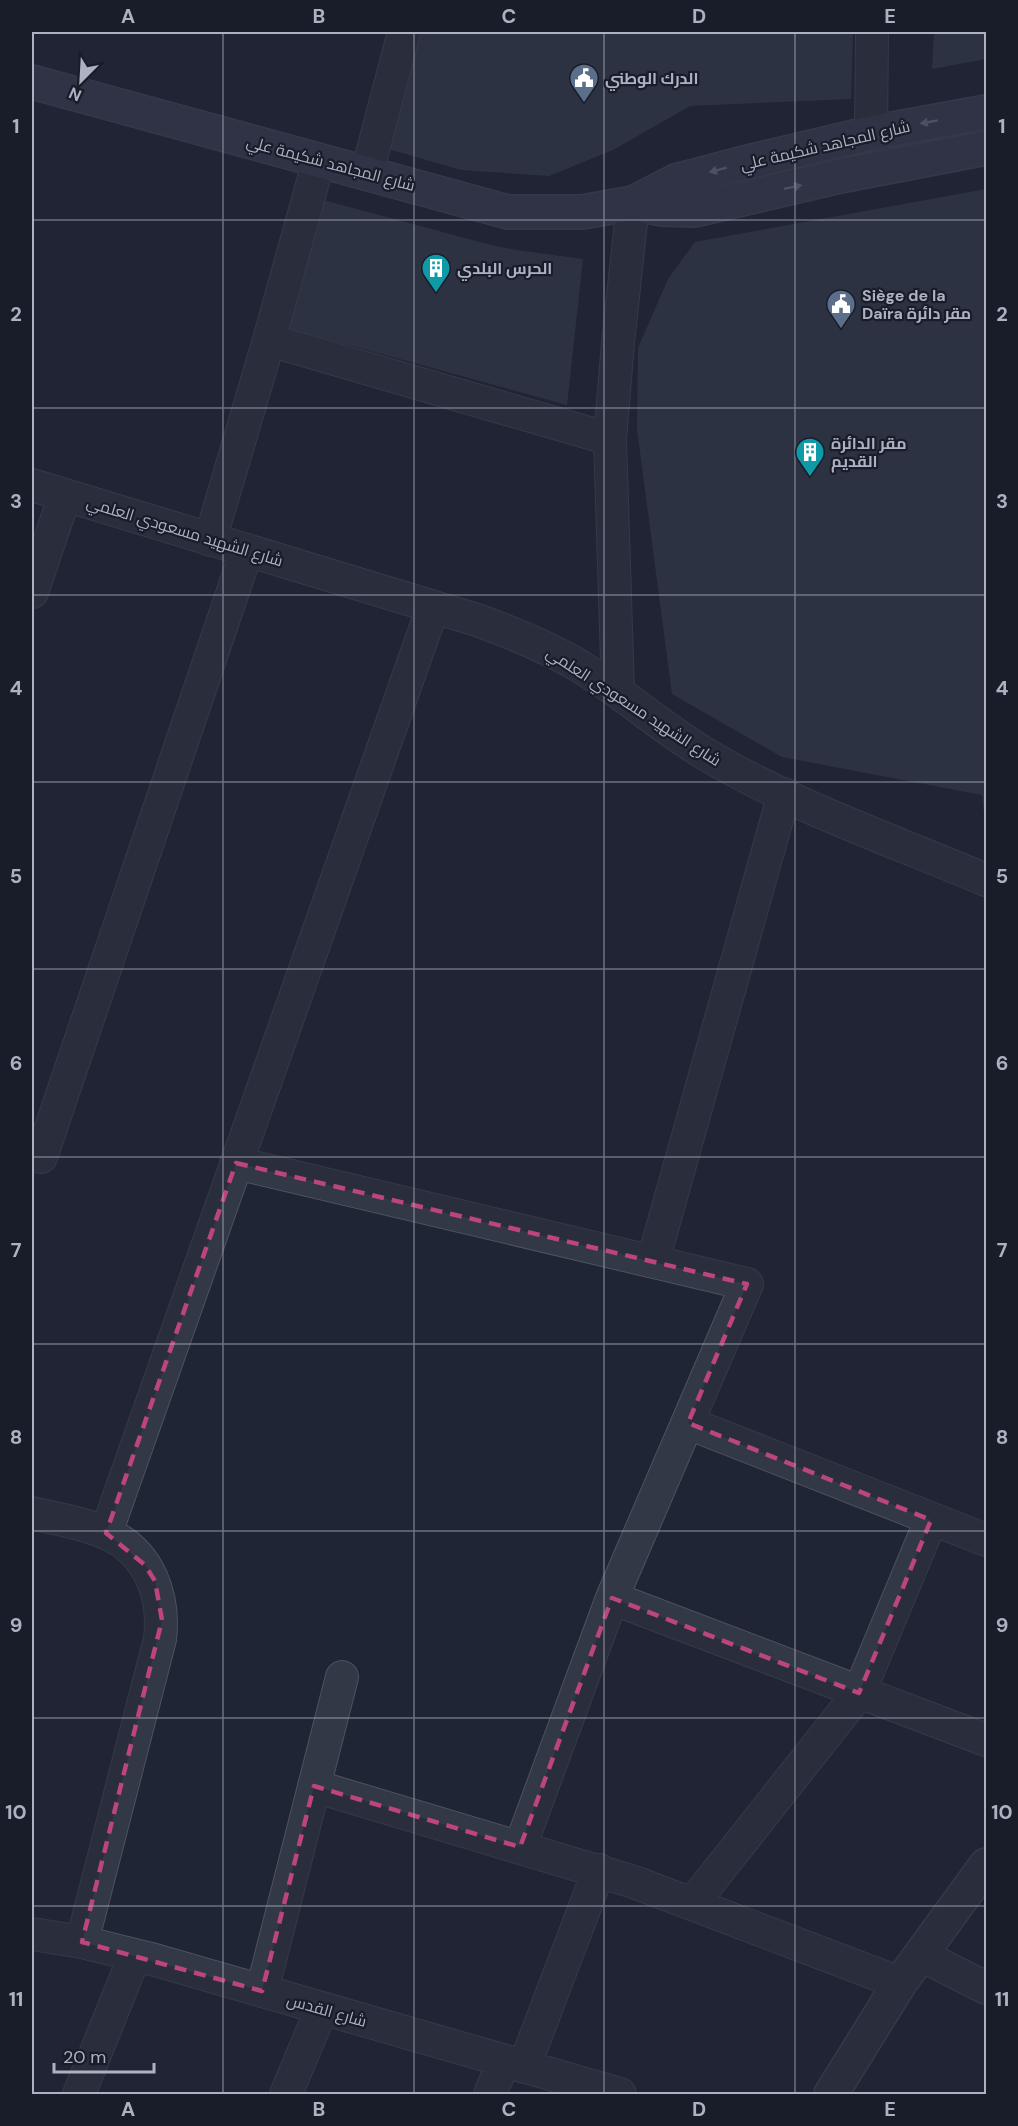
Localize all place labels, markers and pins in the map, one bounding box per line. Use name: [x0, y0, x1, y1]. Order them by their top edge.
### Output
public building icon: الدرك الوطني: [568, 62, 600, 104]
place label: الدرك الوطني: [605, 68, 698, 91]
building icon: الحرس البلدي: [420, 252, 452, 294]
place label: الحرس البلدي: [457, 258, 552, 281]
place label: Siège de la Daïra مقر دائرة: [862, 285, 971, 324]
public building icon: Siège de la Daïra مقر دائرة: [825, 288, 857, 330]
place label: مقر الدائرة القديم: [831, 433, 906, 473]
building icon: مقر الدائرة القديم: [794, 436, 826, 478]

